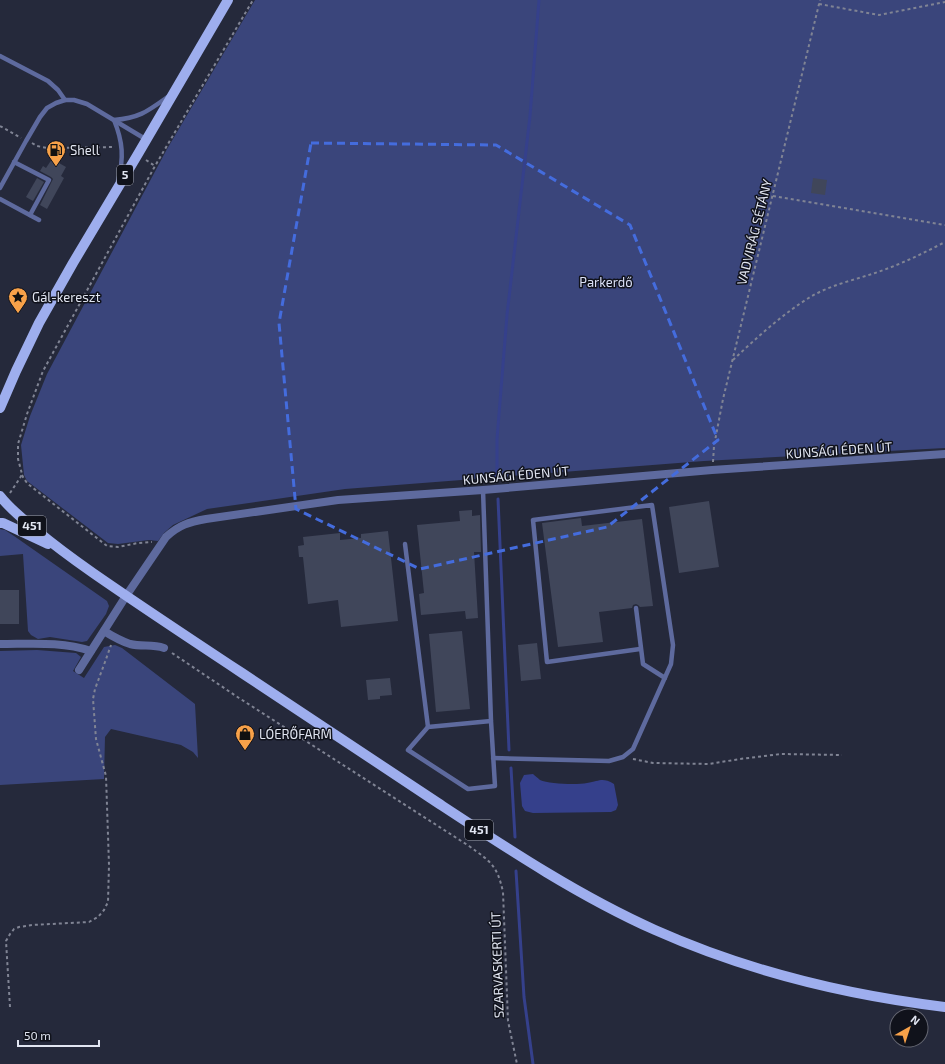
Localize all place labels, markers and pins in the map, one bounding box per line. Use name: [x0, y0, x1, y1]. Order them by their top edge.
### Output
fuel station icon: Shell: [45, 139, 67, 167]
place label: Shell: [70, 142, 100, 158]
place icon: Gál-kereszt: [7, 286, 29, 314]
place label: Gál-kereszt: [32, 289, 100, 305]
shop icon: LÓERŐFARM: [234, 723, 256, 751]
place label: LÓERŐFARM: [259, 725, 332, 742]

